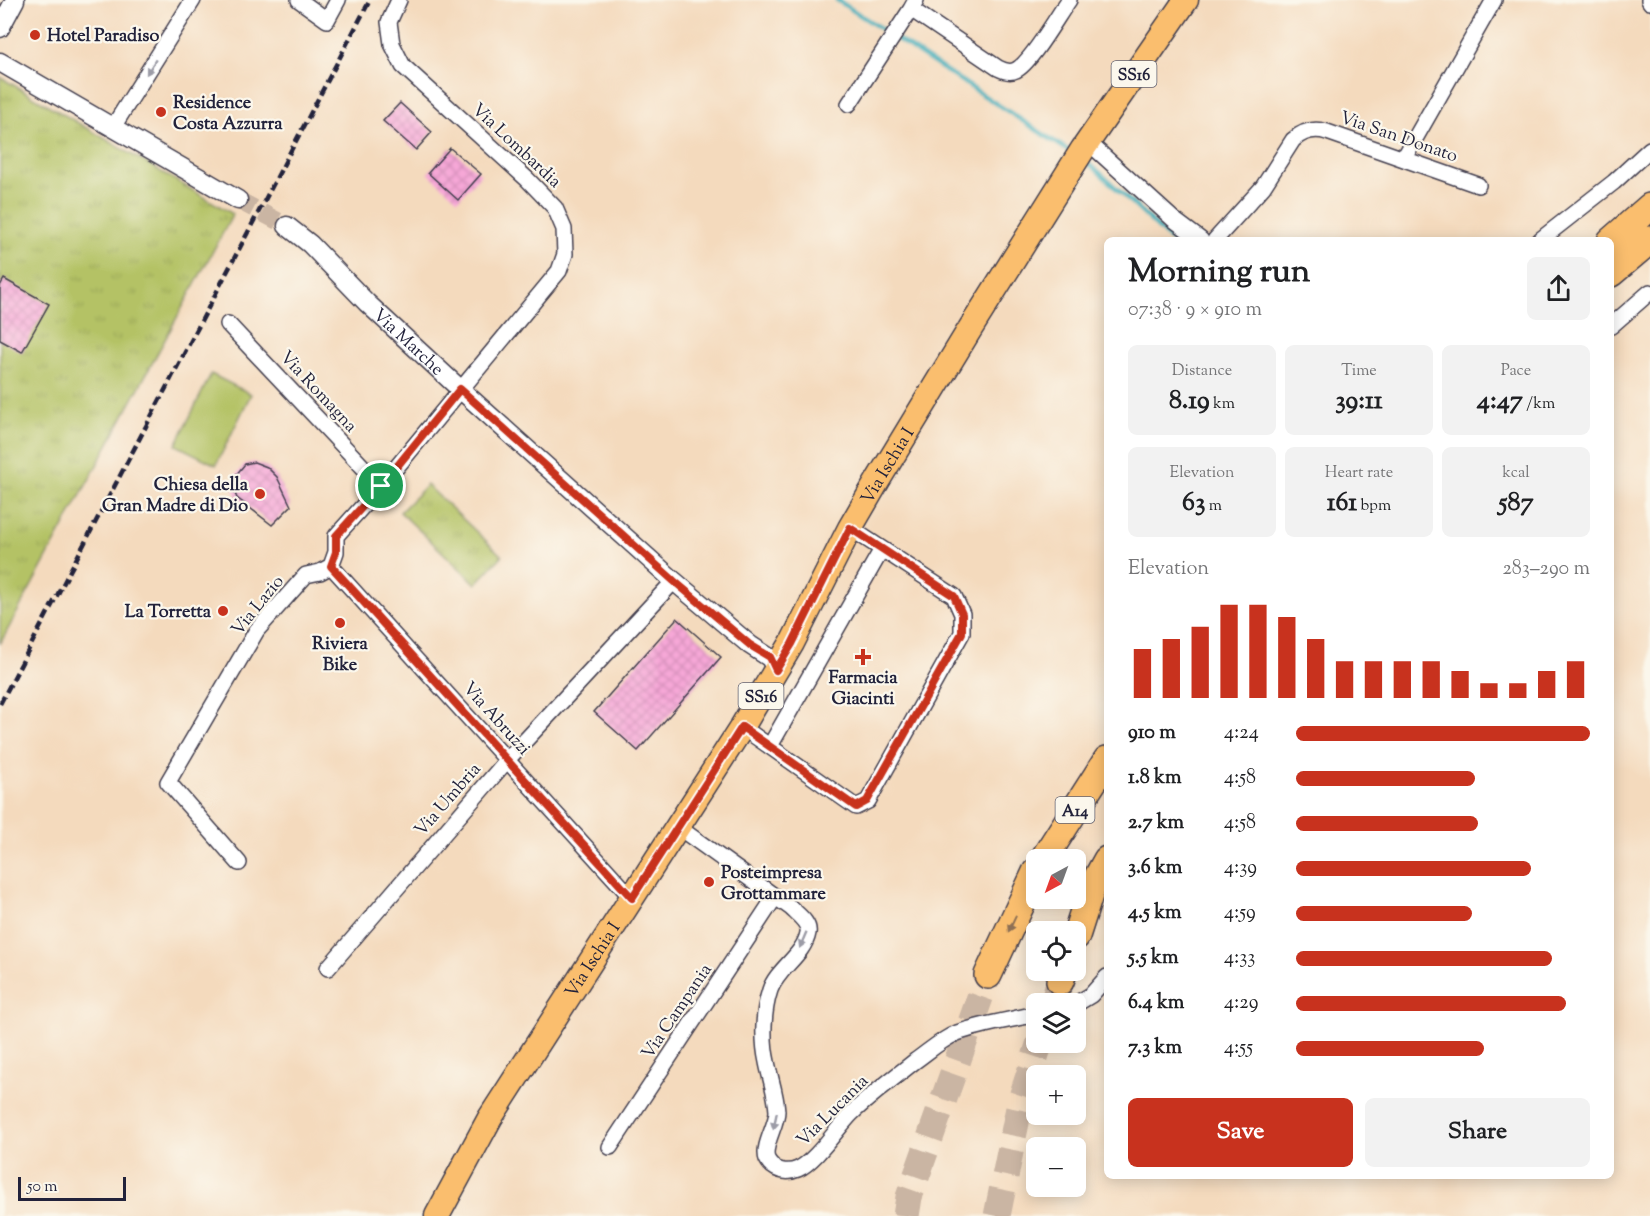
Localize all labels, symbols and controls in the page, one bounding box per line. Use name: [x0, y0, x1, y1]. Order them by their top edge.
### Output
place label: Hotel Paradiso: [47, 24, 159, 50]
marker: Hotel Paradiso: [28, 28, 42, 42]
one-way arrow: [145, 59, 156, 75]
road number: SS16: [1112, 61, 1156, 87]
place label: Residence Costa Azzurra: [173, 91, 283, 138]
street label: Via Lombardia: [465, 98, 566, 195]
marker: Residence Costa Azzurra: [154, 105, 168, 119]
street label: Via San Donato: [1336, 106, 1461, 170]
text: Morning run: [1128, 249, 1310, 297]
button: share: [1527, 257, 1590, 320]
text: 07:38 · 9 × 910 m: [1128, 296, 1262, 325]
street label: Via Marche: [366, 303, 449, 383]
street label: Via Romagna: [273, 346, 362, 439]
text: Distance: [1172, 360, 1232, 383]
text: Time: [1341, 360, 1377, 383]
text: Pace: [1501, 360, 1531, 383]
text: 8.19: [1169, 383, 1210, 420]
text: 39:11: [1335, 383, 1383, 420]
text: 4:47: [1477, 383, 1523, 420]
text: km: [1210, 393, 1235, 416]
text: /km: [1523, 393, 1555, 416]
street label: Via Ischia I: [856, 423, 922, 510]
pin: [355, 460, 406, 511]
text: Elevation: [1170, 462, 1234, 485]
text: Heart rate: [1325, 462, 1393, 485]
text: kcal: [1502, 462, 1530, 485]
icon: arrive: [364, 469, 397, 502]
place label: Chiesa della Gran Madre di Dio: [102, 473, 249, 520]
text: 63: [1182, 485, 1205, 522]
text: 161: [1327, 485, 1357, 522]
text: 587: [1499, 485, 1533, 522]
marker: Chiesa della Gran Madre di Dio: [253, 487, 267, 501]
text: m: [1205, 495, 1222, 518]
text: bpm: [1357, 495, 1391, 518]
text: Elevation: [1128, 555, 1209, 584]
text: 283–290 m: [1502, 555, 1590, 584]
street label: Via Lazio: [226, 570, 291, 642]
place label: La Torretta: [125, 600, 212, 626]
marker: La Torretta: [216, 604, 230, 618]
marker: Riviera Bike: [333, 616, 347, 630]
place label: Riviera Bike: [312, 632, 369, 679]
marker: Farmacia Giacinti: [856, 650, 870, 664]
place label: Farmacia Giacinti: [829, 666, 898, 713]
street label: Via Abruzzi: [455, 677, 536, 762]
road number: SS16: [738, 683, 783, 709]
text: 910 m: [1128, 719, 1176, 748]
text: 4:24: [1224, 719, 1259, 748]
street label: Via Umbria: [409, 758, 488, 843]
text: 1.8 km: [1128, 764, 1182, 793]
text: 4:58: [1224, 764, 1256, 793]
road number: A14: [1056, 797, 1094, 823]
text: 2.7 km: [1128, 809, 1184, 838]
text: 4:58: [1224, 809, 1256, 838]
north arrow: [1026, 849, 1086, 909]
map controls: [1026, 849, 1086, 1197]
text: 3.6 km: [1128, 854, 1182, 883]
text: 4:39: [1224, 854, 1257, 883]
place label: Posteimpresa Grottammare: [721, 861, 826, 908]
marker: Posteimpresa Grottammare: [702, 875, 716, 889]
text: 4.5 km: [1128, 899, 1182, 928]
text: 4:59: [1224, 899, 1256, 928]
one-way arrow: [1008, 915, 1017, 932]
street label: Via Ischia I: [560, 917, 628, 1004]
button: locate: [1026, 921, 1086, 981]
one-way arrow: [798, 931, 808, 949]
text: 5.5 km: [1128, 944, 1178, 973]
text: 4:33: [1224, 944, 1255, 973]
street label: Via Campania: [636, 959, 719, 1065]
text: 6.4 km: [1128, 989, 1184, 1018]
text: 4:29: [1224, 989, 1258, 1018]
button: layers: [1026, 993, 1086, 1053]
text: 7.3 km: [1128, 1034, 1182, 1063]
text: 4:55: [1224, 1034, 1253, 1063]
button: +: [1026, 1065, 1086, 1125]
street label: Via Lucania: [792, 1070, 875, 1153]
button: Save: [1128, 1098, 1353, 1167]
button: Share: [1365, 1098, 1590, 1167]
one-way arrow: [770, 1112, 779, 1131]
button: −: [1026, 1137, 1086, 1197]
scale bar: [18, 1174, 126, 1202]
text: 50 m: [27, 1176, 58, 1199]

